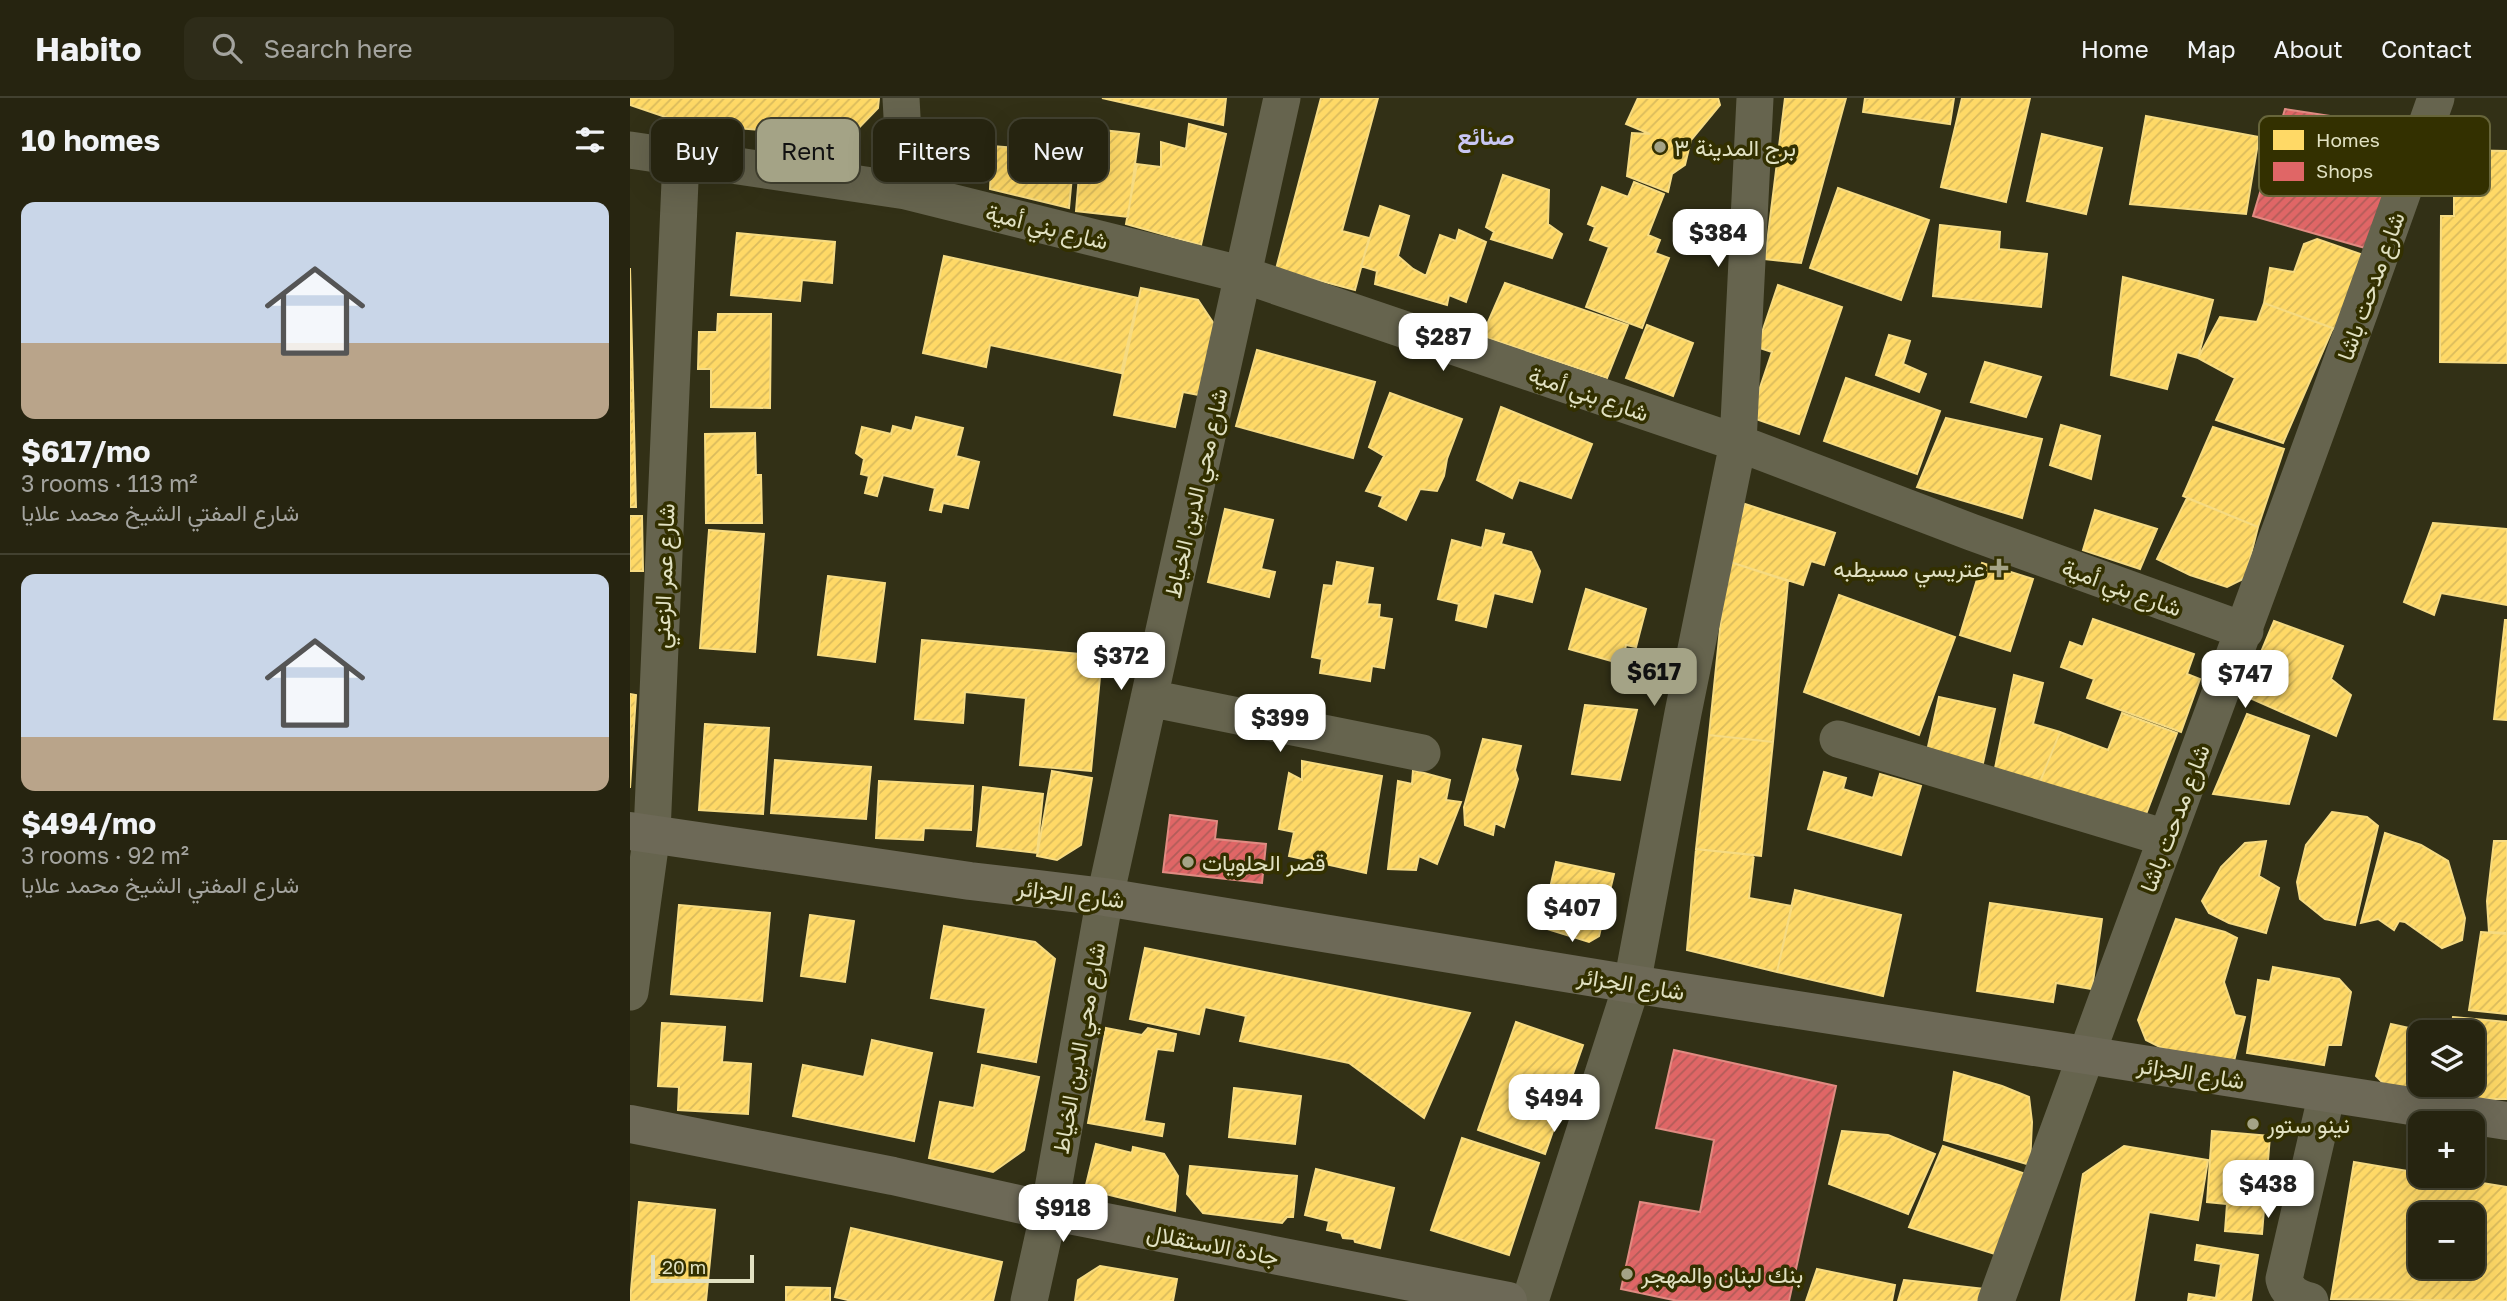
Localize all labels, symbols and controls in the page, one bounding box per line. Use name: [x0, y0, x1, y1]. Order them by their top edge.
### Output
search box: [184, 17, 674, 80]
text: Habito: [35, 29, 142, 68]
icon: search: [208, 29, 246, 67]
text: Search here: [264, 33, 413, 64]
text: Home: [2081, 34, 2149, 63]
text: Map: [2187, 34, 2236, 63]
text: About: [2274, 34, 2343, 63]
text: Contact: [2381, 34, 2472, 63]
legend: [2259, 116, 2490, 196]
chip: Buy: [651, 119, 743, 182]
chip: Rent: [757, 119, 859, 182]
chip: Filters: [873, 119, 995, 182]
chip: New: [1009, 119, 1108, 182]
icon: filters: [571, 121, 609, 159]
district label: صنائع: [1457, 121, 1515, 154]
text: 10 homes: [21, 122, 160, 158]
text: Homes: [2316, 128, 2380, 151]
place label: برج المدينة ٣: [1674, 133, 1796, 164]
marker: برج المدينة ٣: [1652, 139, 1668, 155]
text: Shops: [2316, 159, 2373, 182]
street label: شارع بني أمية: [981, 197, 1111, 261]
street label: شارع مدحت باشا: [2330, 208, 2413, 365]
pin: $384: [1677, 209, 1759, 269]
text: $384: [1689, 218, 1747, 246]
icon: home: [252, 248, 378, 374]
pin: $287: [1402, 314, 1484, 373]
text: $287: [1415, 322, 1471, 350]
street label: شارع بني أمية: [1523, 359, 1653, 432]
street label: شارع محي الدين الخياط: [1157, 386, 1239, 602]
text: $617/mo: [21, 433, 151, 469]
text: 3 rooms · 113 m²: [21, 469, 198, 497]
text: شارع المفتي الشيخ محمد علايا: [21, 498, 299, 526]
street label: شارع عمر الزعني: [646, 503, 686, 649]
street label: شارع بني أمية: [2056, 552, 2186, 627]
place label: عتريسي مسيطبه: [1833, 554, 1985, 588]
marker: عتريسي مسيطبه: [1991, 560, 2007, 576]
icon: home: [252, 620, 378, 746]
pin: $372: [1080, 632, 1162, 692]
text: $372: [1093, 641, 1149, 669]
pin: $617: [1613, 648, 1695, 708]
pin: $747: [2204, 650, 2286, 710]
text: $617: [1627, 657, 1681, 685]
text: $747: [2218, 659, 2272, 687]
pin: $399: [1239, 694, 1321, 754]
text: $399: [1251, 703, 1309, 731]
street label: شارع مدحت باشا: [2133, 740, 2218, 897]
text: $494/mo: [21, 805, 156, 841]
text: 3 rooms · 92 m²: [21, 841, 189, 869]
place label: قصر الحلويات: [1202, 848, 1325, 878]
marker: قصر الحلويات: [1180, 854, 1196, 870]
text: شارع المفتي الشيخ محمد علايا: [21, 870, 299, 898]
street label: شارع الجزائر: [1014, 872, 1126, 916]
pin: $407: [1531, 884, 1613, 944]
text: $407: [1543, 893, 1601, 921]
street label: شارع محي الدين الخياط: [1046, 940, 1116, 1157]
street label: شارع الجزائر: [1574, 961, 1687, 1008]
map controls: [2408, 1020, 2485, 1279]
button: layers: [2408, 1020, 2485, 1097]
street label: شارع الجزائر: [2134, 1050, 2247, 1097]
pin: $494: [1513, 1074, 1595, 1134]
text: $494: [1525, 1083, 1583, 1111]
place label: نينو ستور: [2266, 1110, 2350, 1140]
button: +: [2408, 1111, 2485, 1188]
marker: نينو ستور: [2245, 1116, 2261, 1132]
pin: $438: [2227, 1160, 2309, 1220]
text: $438: [2239, 1169, 2297, 1197]
pin: $918: [1022, 1184, 1104, 1244]
text: $918: [1035, 1193, 1091, 1221]
button: −: [2408, 1202, 2485, 1279]
street label: جادة الاستقلال: [1144, 1217, 1282, 1273]
scale bar: [651, 1252, 754, 1284]
text: 20 m: [662, 1255, 706, 1278]
place label: بنك لبنان والمهجر: [1640, 1260, 1803, 1290]
marker: بنك لبنان والمهجر: [1619, 1266, 1635, 1282]

